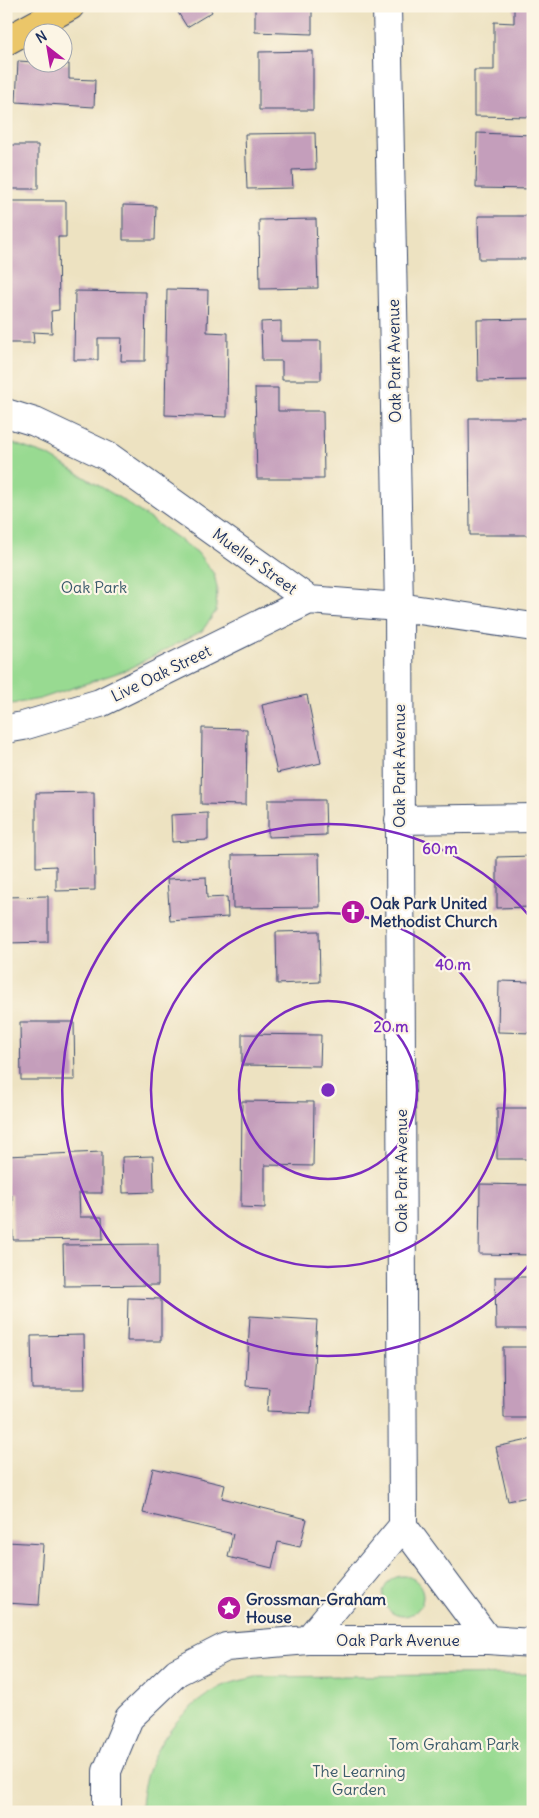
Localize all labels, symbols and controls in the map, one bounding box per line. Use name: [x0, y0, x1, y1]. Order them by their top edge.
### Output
north arrow: [22, 22, 72, 72]
text: N: [33, 27, 50, 47]
street label: Oak Park Avenue: [383, 299, 405, 423]
street label: Mueller Street: [209, 524, 302, 599]
park label: Oak Park: [61, 577, 127, 597]
street label: Live Oak Street: [108, 640, 215, 706]
street label: Oak Park Avenue: [389, 704, 409, 828]
text: 60 m: [422, 839, 458, 858]
place label: Oak Park United Methodist Church: [370, 893, 497, 931]
church icon: Oak Park United Methodist Church: [340, 899, 366, 925]
text: 40 m: [435, 955, 471, 974]
text: 20 m: [374, 1017, 408, 1036]
centre of rings: [319, 1081, 337, 1099]
street label: Oak Park Avenue: [391, 1109, 411, 1233]
place label: Grossman-Graham House: [246, 1589, 386, 1627]
place icon: Grossman-Graham House: [216, 1595, 242, 1621]
street label: Oak Park Avenue: [336, 1630, 460, 1650]
park label: Tom Graham Park: [389, 1734, 519, 1754]
park label: The Learning Garden: [312, 1761, 406, 1799]

